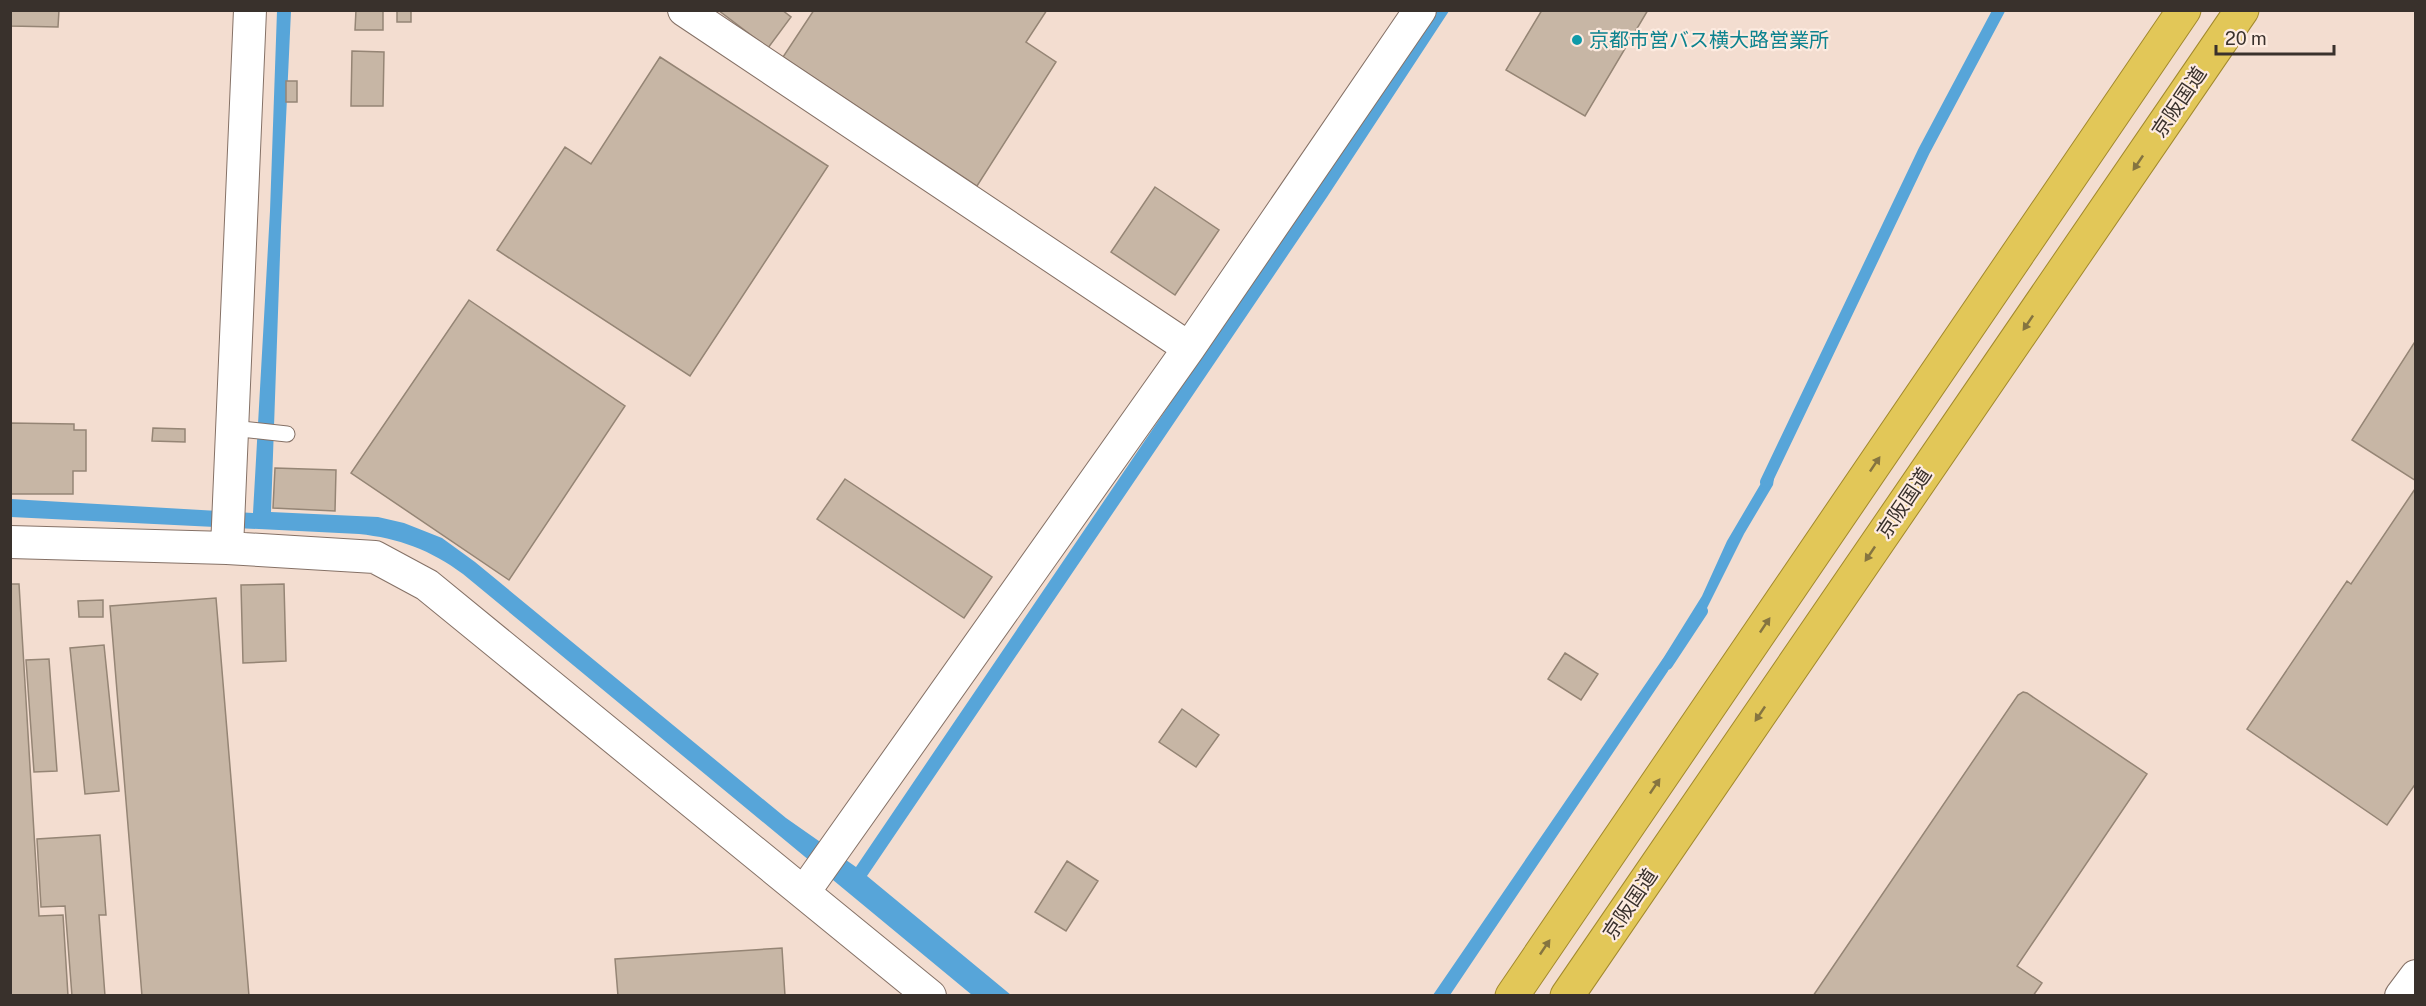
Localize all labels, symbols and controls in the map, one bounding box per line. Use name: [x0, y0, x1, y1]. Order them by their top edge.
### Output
scale bar: [2216, 18, 2334, 56]
place label: 京都市営バス横大路営業所: [1589, 28, 1829, 52]
text: 20 m: [2225, 28, 2267, 49]
marker: 京都市営バス横大路営業所: [1570, 33, 1584, 47]
street label: 京阪国道: [2147, 62, 2211, 142]
one-way arrow: [2132, 154, 2144, 170]
one-way arrow: [2022, 315, 2034, 331]
one-way arrow: [1869, 456, 1880, 472]
street label: 京阪国道: [1872, 463, 1936, 543]
one-way arrow: [1864, 545, 1876, 561]
one-way arrow: [1759, 617, 1770, 633]
one-way arrow: [1754, 706, 1765, 723]
one-way arrow: [1649, 778, 1660, 794]
street label: 京阪国道: [1598, 864, 1662, 944]
one-way arrow: [1539, 940, 1551, 956]

